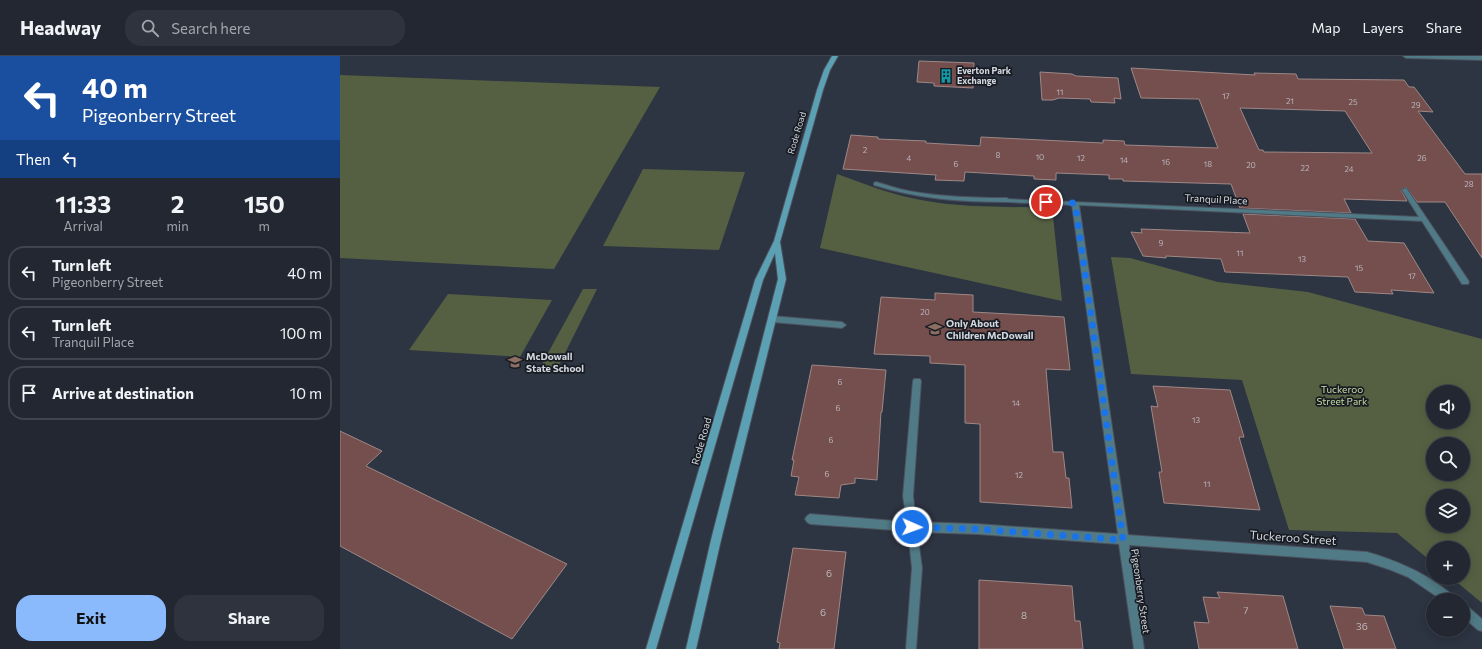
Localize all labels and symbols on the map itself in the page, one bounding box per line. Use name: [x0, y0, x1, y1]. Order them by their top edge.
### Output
place label: Everton Park Exchange: [957, 65, 1012, 86]
building icon: Everton Park Exchange: [938, 68, 954, 84]
house number: 11: [1057, 87, 1063, 97]
house number: 17: [1222, 91, 1230, 101]
house number: 21: [1286, 96, 1294, 106]
house number: 25: [1348, 97, 1358, 107]
house number: 29: [1411, 100, 1421, 110]
street label: Rode Road: [785, 110, 808, 155]
house number: 2: [863, 145, 868, 155]
house number: 8: [996, 150, 1001, 160]
house number: 10: [1036, 152, 1044, 162]
house number: 4: [907, 153, 912, 163]
house number: 12: [1077, 153, 1085, 163]
house number: 26: [1417, 153, 1427, 163]
house number: 14: [1120, 155, 1128, 165]
house number: 16: [1162, 157, 1170, 167]
house number: 6: [954, 159, 959, 169]
house number: 18: [1204, 159, 1212, 169]
house number: 20: [1246, 160, 1256, 170]
house number: 22: [1301, 163, 1310, 173]
house number: 24: [1344, 164, 1354, 174]
house number: 28: [1464, 179, 1474, 189]
pin: [1029, 185, 1063, 219]
street label: Tranquil Place: [1184, 191, 1248, 207]
house number: 9: [1159, 238, 1164, 248]
house number: 11: [1237, 248, 1243, 258]
house number: 13: [1298, 254, 1306, 264]
house number: 15: [1355, 263, 1363, 273]
house number: 17: [1408, 271, 1416, 281]
house number: 20: [920, 307, 930, 317]
place label: Only About Children McDowall: [946, 317, 1034, 341]
school or university icon: Only About Children McDowall: [927, 321, 943, 337]
place label: McDowall State School: [526, 350, 584, 374]
school or university icon: McDowall State School: [507, 354, 523, 370]
house number: 6: [838, 377, 843, 387]
park label: Tuckeroo Street Park: [1316, 383, 1368, 407]
house number: 14: [1012, 398, 1020, 408]
house number: 6: [836, 403, 841, 413]
house number: 13: [1192, 415, 1200, 425]
street label: Rode Road: [689, 416, 714, 466]
house number: 6: [829, 435, 834, 445]
house number: 6: [825, 469, 830, 479]
house number: 12: [1015, 470, 1023, 480]
house number: 11: [1204, 479, 1210, 489]
position arrow: [891, 506, 933, 548]
street label: Tuckeroo Street: [1249, 527, 1337, 547]
street label: Pigeonberry Street: [1129, 548, 1153, 634]
house number: 6: [826, 567, 832, 579]
house number: 7: [1243, 604, 1249, 616]
house number: 6: [820, 606, 826, 618]
house number: 8: [1021, 609, 1027, 621]
house number: 36: [1356, 620, 1368, 632]

